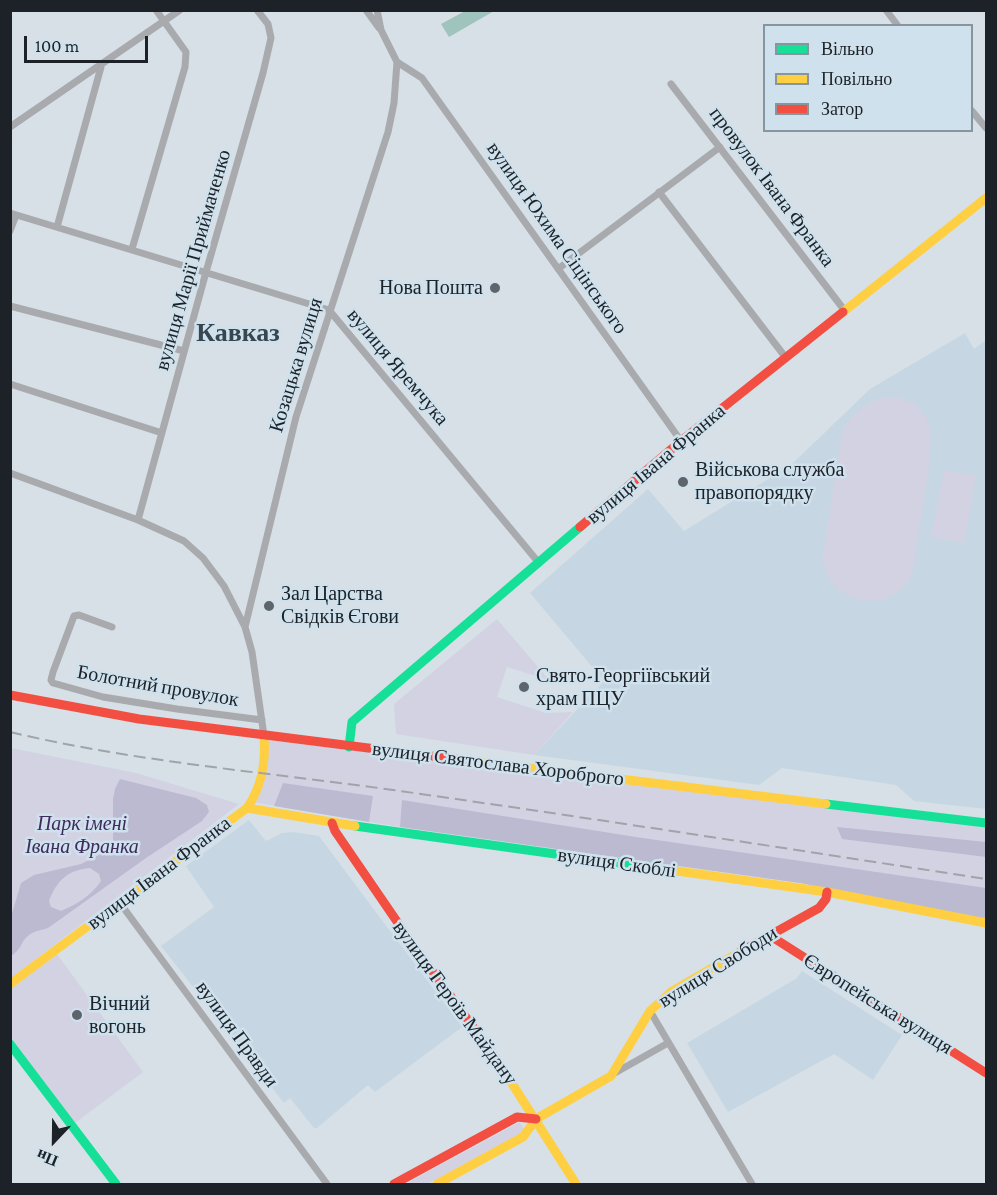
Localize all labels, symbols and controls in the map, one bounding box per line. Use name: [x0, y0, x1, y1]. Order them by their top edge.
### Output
scale bar: [27, 24, 152, 62]
legend: [763, 24, 973, 132]
text: 100 m: [35, 36, 79, 56]
text: Вільно: [821, 39, 874, 59]
text: Повільно: [821, 69, 892, 89]
text: Затор: [821, 99, 863, 119]
street label: провулок Івана Франка: [704, 102, 840, 272]
street label: вулиця Юхима Сіцінського: [482, 137, 632, 339]
street label: вулиця Марії Приймаченко: [150, 147, 236, 373]
place label: Нова Пошта: [379, 276, 483, 300]
marker: Нова Пошта: [488, 281, 502, 295]
street label: Козацька вулиця: [264, 295, 328, 435]
street label: вулиця Яремчука: [342, 304, 454, 430]
district label: Кавказ: [196, 317, 280, 349]
street label: вулиця Івана Франка: [582, 399, 730, 529]
place label: Військова служба правопорядку: [695, 458, 844, 505]
marker: Військова служба правопорядку: [676, 475, 690, 489]
place label: Зал Царства Свідків Єгови: [281, 582, 399, 629]
marker: Зал Царства Свідків Єгови: [262, 599, 276, 613]
street label: Болотний провулок: [75, 660, 241, 712]
place label: Свято-Георгіївський храм ПЦУ: [536, 664, 710, 711]
marker: Свято-Георгіївський храм ПЦУ: [517, 680, 531, 694]
street label: вулиця Святослава Хороброго: [371, 737, 625, 791]
street label: вулиця Івана Франка: [82, 811, 236, 935]
park label: Парк імені Івана Франка: [25, 812, 139, 859]
street label: вулиця Скоблі: [556, 843, 678, 883]
street label: вулиця Героїв Майдану: [387, 916, 523, 1090]
street label: вулиця Свободи: [654, 921, 782, 1013]
street label: Європейська вулиця: [799, 948, 957, 1060]
street label: вулиця Правди: [190, 976, 284, 1092]
place label: Вічний вогонь: [89, 992, 150, 1039]
marker: Вічний вогонь: [70, 1008, 84, 1022]
north arrow: [24, 1111, 84, 1171]
text: Пн: [34, 1146, 60, 1170]

